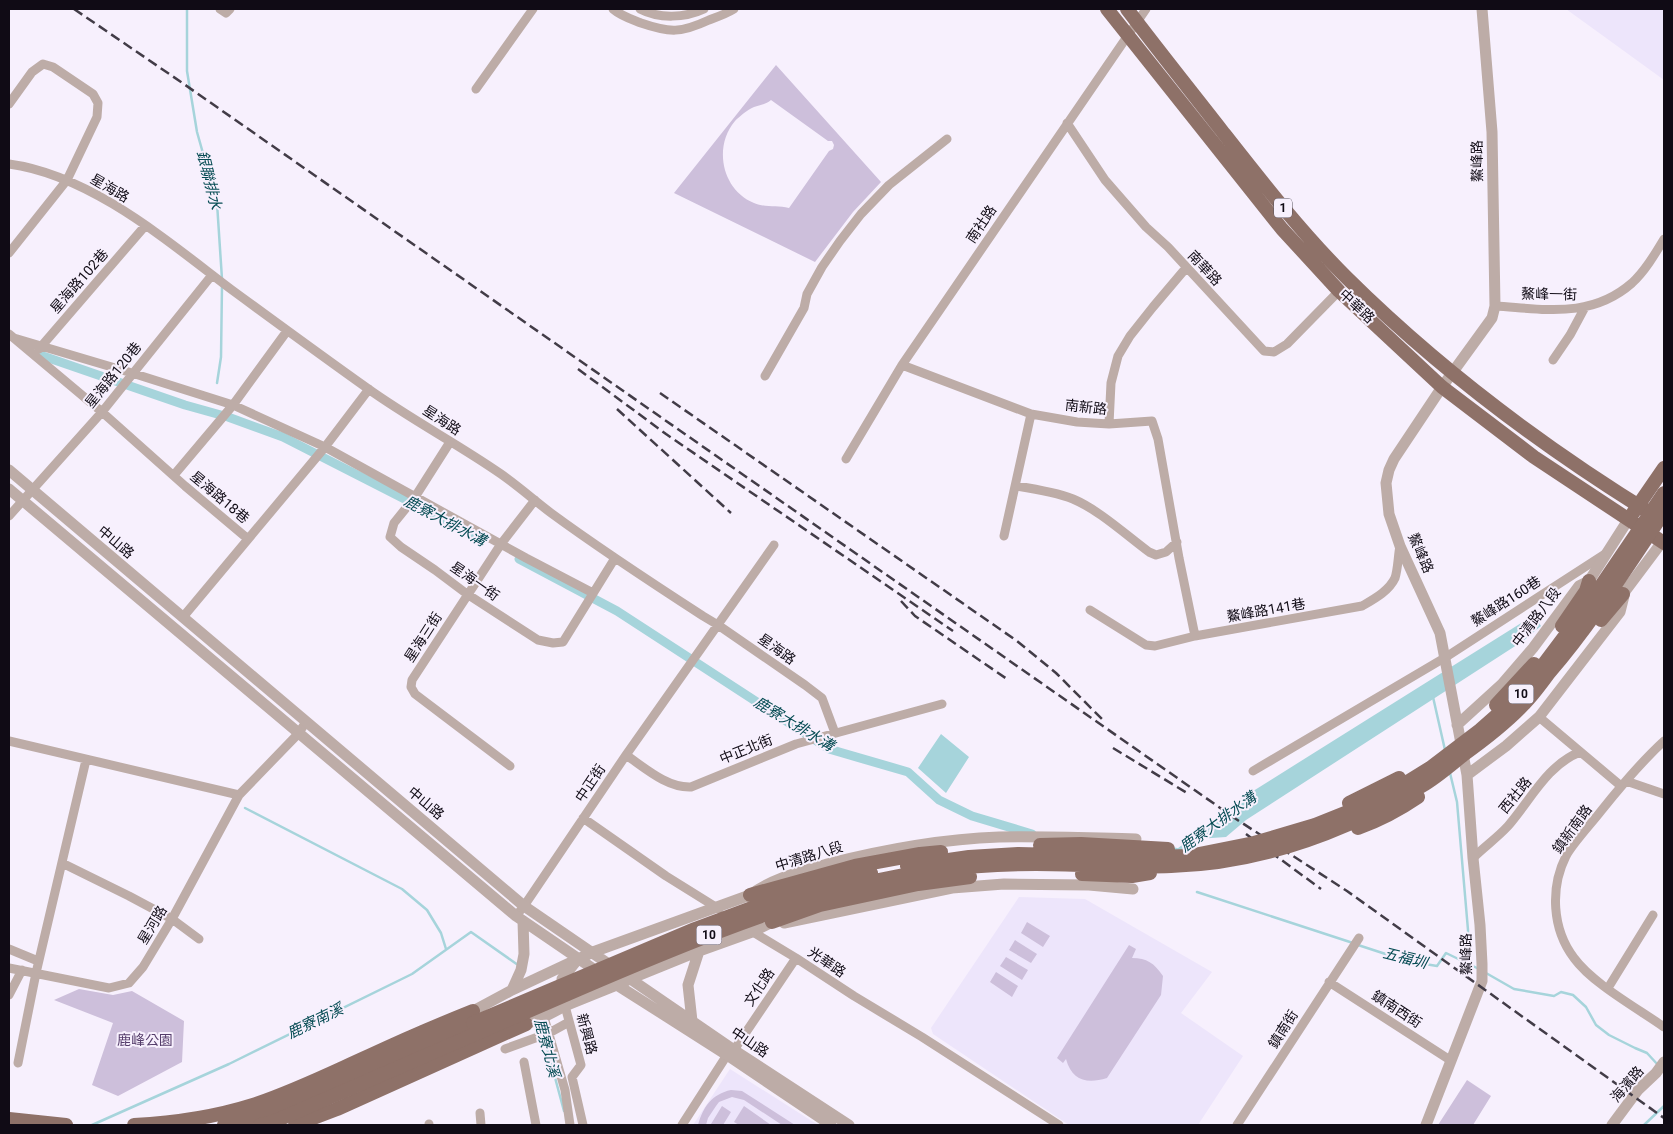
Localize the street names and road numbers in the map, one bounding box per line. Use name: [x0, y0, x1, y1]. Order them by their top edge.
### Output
street label: 鰲峰路: [1469, 140, 1485, 182]
street label: 星海路: [88, 171, 132, 205]
road number: 1: [1274, 198, 1292, 218]
street label: 南社路: [963, 202, 999, 246]
street label: 星海路102巷: [47, 246, 111, 316]
street label: 南華路: [1185, 247, 1225, 289]
street label: 中華路: [1336, 286, 1378, 326]
street label: 鰲峰一街: [1521, 286, 1577, 302]
street label: 星海路120巷: [82, 339, 144, 411]
street label: 南新路: [1064, 397, 1108, 417]
street label: 星海路: [420, 402, 464, 438]
street label: 星海路18巷: [187, 468, 253, 526]
street label: 中山路: [95, 522, 137, 562]
street label: 鰲峰路: [1405, 531, 1437, 575]
street label: 星海一街: [447, 558, 503, 604]
street label: 鰲峰路160巷: [1468, 573, 1544, 629]
street label: 中清路八段: [1509, 584, 1563, 650]
street label: 鰲峰路141巷: [1225, 595, 1307, 625]
street label: 星海三街: [401, 609, 445, 665]
street label: 星海路: [755, 630, 799, 668]
road number: 10: [1508, 684, 1534, 704]
street label: 中正北街: [717, 731, 775, 767]
street label: 中正街: [572, 761, 608, 805]
street label: 西社路: [1496, 774, 1534, 816]
street label: 中山路: [405, 783, 447, 823]
street label: 鎮新南路: [1549, 802, 1595, 856]
street label: 中清路八段: [773, 838, 845, 874]
street label: 星河路: [134, 903, 170, 947]
road number: 10: [696, 926, 722, 944]
street label: 鰲峰路: [1458, 933, 1474, 975]
street label: 光華路: [805, 944, 849, 980]
street label: 文化路: [741, 965, 777, 1009]
street label: 鎮南西街: [1369, 987, 1425, 1031]
street label: 鎮南街: [1265, 1007, 1301, 1051]
street label: 新興路: [574, 1012, 600, 1056]
street label: 中山路: [728, 1024, 772, 1060]
street label: 海濱路: [1607, 1063, 1647, 1105]

